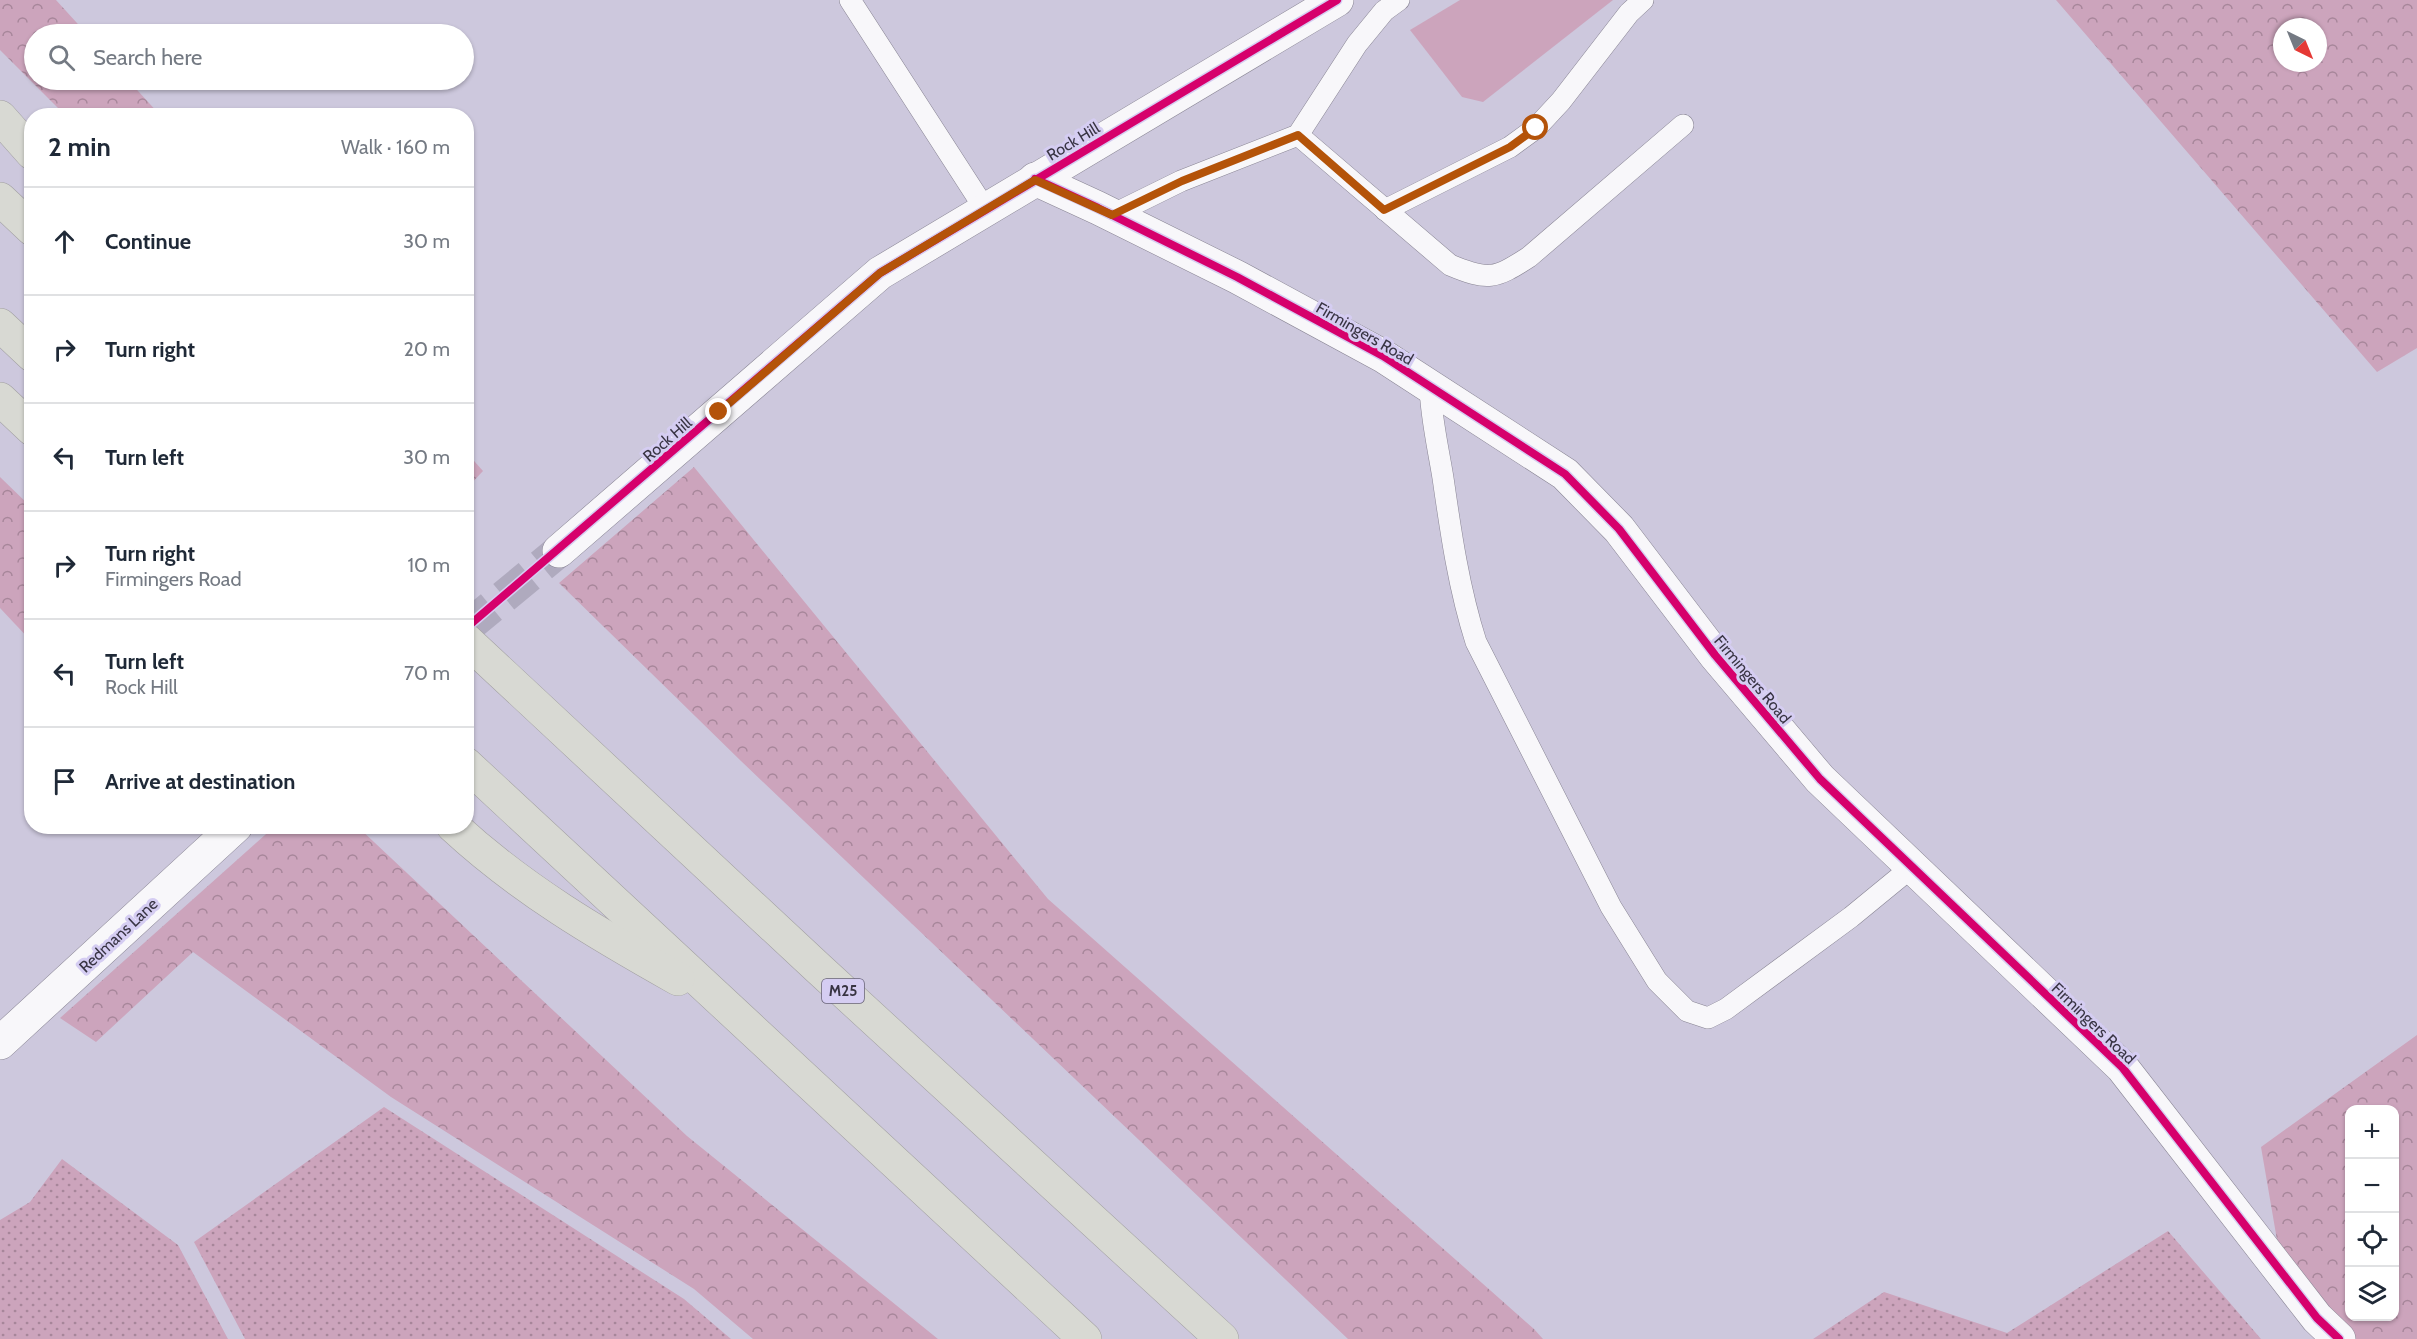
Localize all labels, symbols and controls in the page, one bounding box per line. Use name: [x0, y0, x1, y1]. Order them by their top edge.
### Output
north arrow: [2273, 18, 2327, 72]
search box: [24, 24, 474, 90]
icon: search: [45, 41, 78, 74]
text: Search here: [93, 44, 202, 71]
route start: [1522, 114, 1548, 140]
street label: Rock Hill: [1043, 118, 1103, 165]
text: 2 min: [48, 131, 111, 163]
text: Walk · 160 m: [341, 135, 450, 159]
icon: ahead: [48, 225, 81, 258]
text: Continue: [105, 228, 191, 255]
text: 30 m: [403, 229, 450, 253]
street label: Firmingers Road: [1313, 298, 1417, 369]
icon: right: [48, 333, 81, 366]
text: Turn right: [105, 336, 195, 363]
text: 20 m: [404, 337, 450, 361]
route end: [705, 398, 731, 424]
street label: Rock Hill: [639, 413, 696, 466]
icon: left: [48, 441, 81, 474]
text: Turn left: [105, 444, 184, 471]
text: 30 m: [403, 445, 450, 469]
text: Turn right: [105, 540, 195, 567]
icon: right: [48, 549, 81, 582]
text: 10 m: [407, 553, 450, 577]
text: Firmingers Road: [105, 567, 242, 591]
street label: Firmingers Road: [1710, 631, 1795, 727]
text: Turn left: [105, 648, 184, 675]
icon: left: [48, 657, 81, 690]
text: 70 m: [404, 661, 450, 685]
text: Rock Hill: [105, 675, 178, 699]
icon: arrive: [48, 765, 81, 798]
text: Arrive at destination: [105, 768, 295, 795]
street label: Redmans Lane: [75, 894, 161, 976]
road number: M25: [822, 979, 864, 1003]
street label: Firmingers Road: [2048, 979, 2140, 1068]
map controls: [2345, 1105, 2399, 1321]
button: +: [2345, 1105, 2399, 1159]
button: −: [2345, 1159, 2399, 1213]
button: locate: [2345, 1213, 2399, 1267]
button: layers: [2345, 1267, 2399, 1321]

